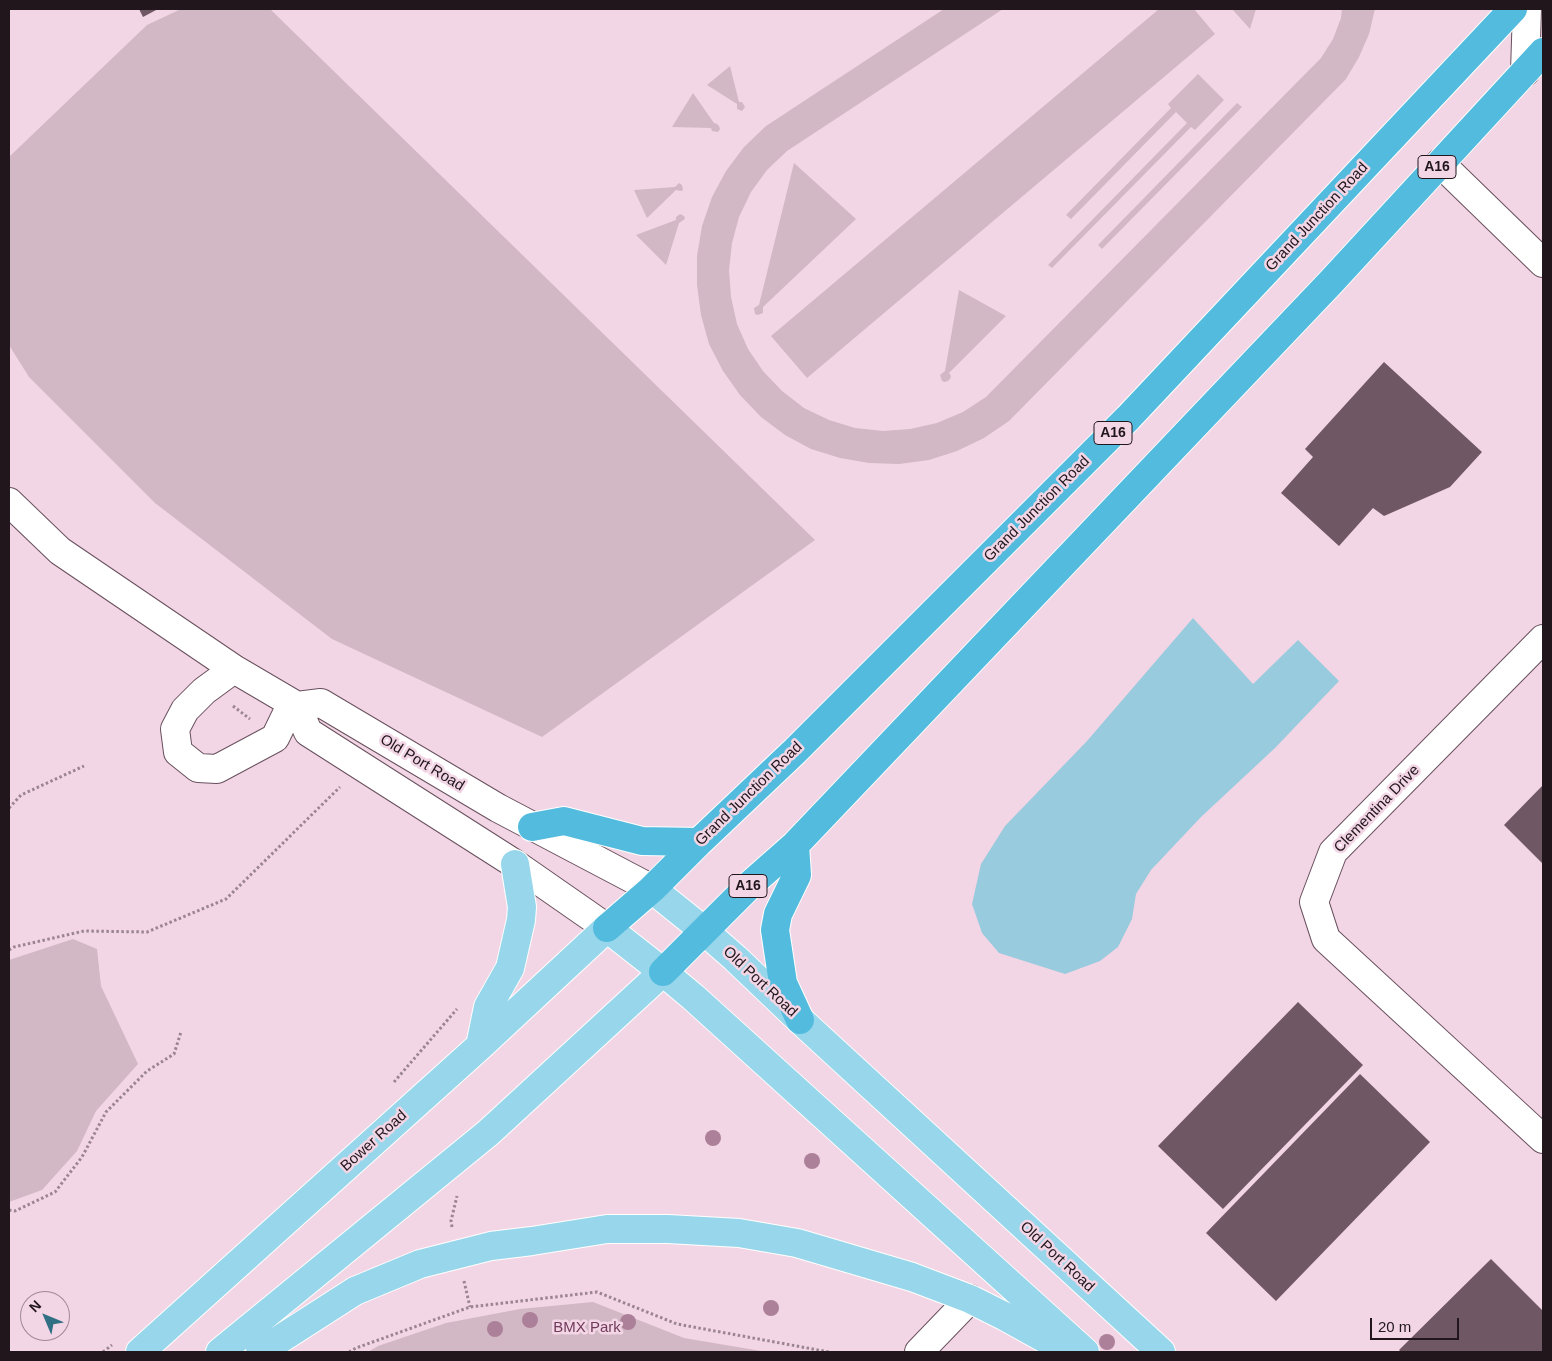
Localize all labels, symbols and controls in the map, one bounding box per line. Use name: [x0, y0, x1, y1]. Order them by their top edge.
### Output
road number: A16: [1418, 156, 1456, 178]
street label: Grand Junction Road: [1262, 159, 1372, 275]
road number: A16: [1094, 422, 1132, 444]
street label: Grand Junction Road: [981, 453, 1093, 565]
street label: Old Port Road: [377, 731, 467, 795]
street label: Grand Junction Road: [692, 738, 806, 850]
street label: Clementina Drive: [1331, 761, 1423, 857]
road number: A16: [729, 874, 767, 898]
street label: Old Port Road: [719, 943, 801, 1021]
street label: Bower Road: [337, 1107, 411, 1175]
street label: Old Port Road: [1016, 1218, 1098, 1296]
north arrow: [20, 1291, 70, 1341]
text: N: [26, 1297, 44, 1315]
scale bar: [1372, 1308, 1461, 1340]
text: 20 m: [1378, 1318, 1411, 1335]
park label: BMX Park: [553, 1319, 621, 1337]

